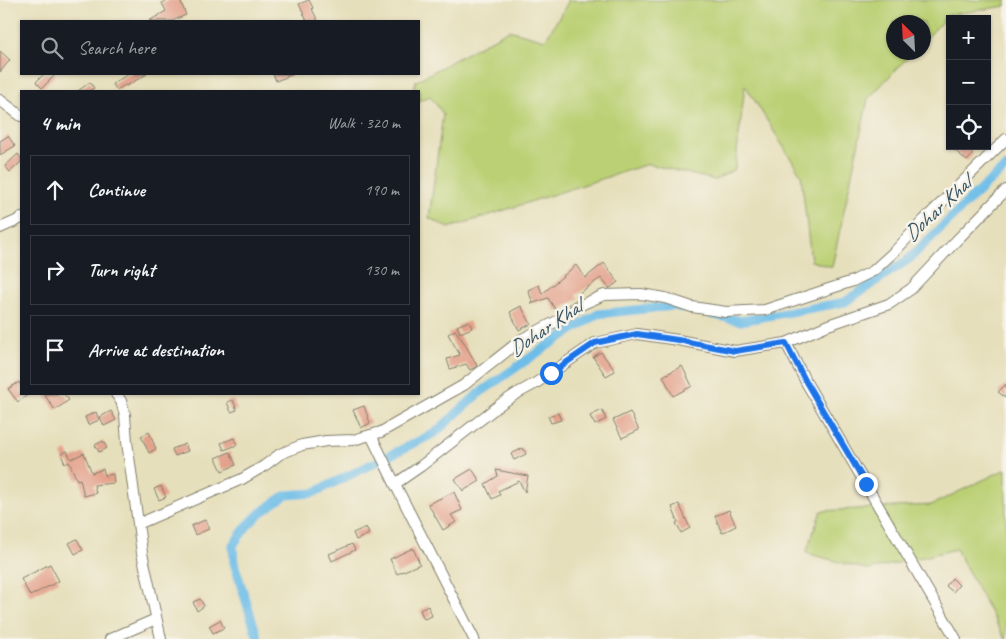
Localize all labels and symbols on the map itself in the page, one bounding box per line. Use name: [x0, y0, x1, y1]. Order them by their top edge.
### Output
north arrow: [886, 15, 931, 60]
water label: Dohar Khal: [898, 166, 982, 247]
water label: Dohar Khal: [503, 290, 593, 362]
route start: [540, 362, 563, 385]
route end: [855, 473, 878, 496]

